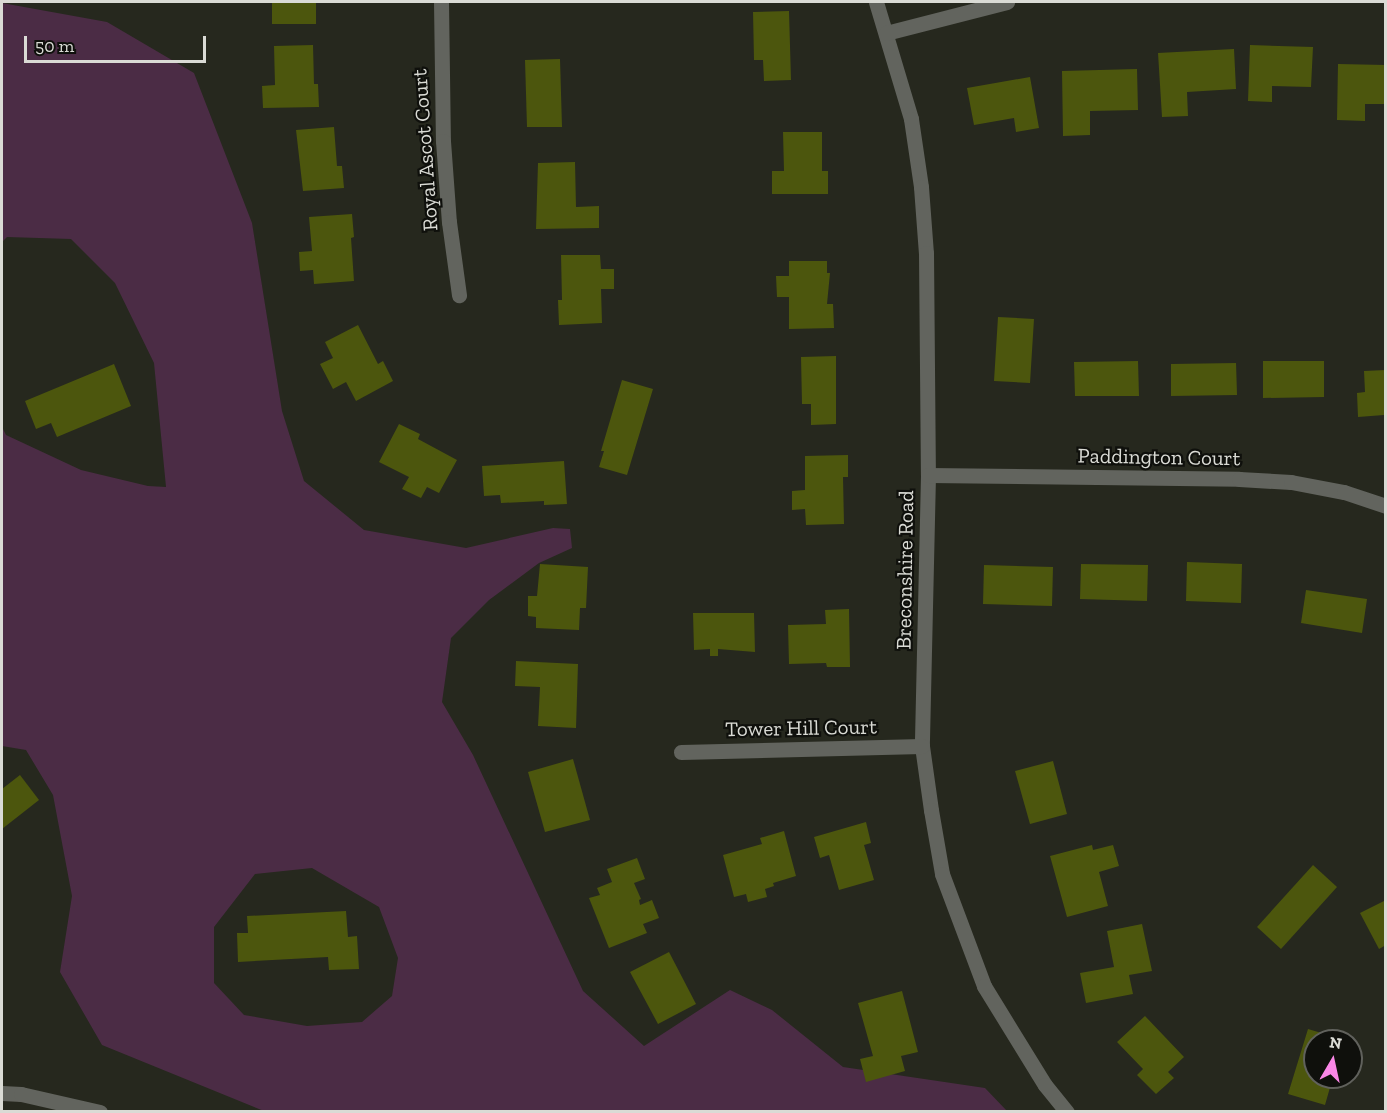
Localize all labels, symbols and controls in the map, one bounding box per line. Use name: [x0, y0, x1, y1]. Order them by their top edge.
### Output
scale bar: [27, 24, 208, 62]
text: 50 m: [35, 35, 74, 57]
street label: Royal Ascot Court: [407, 68, 443, 232]
street label: Paddington Court: [1077, 443, 1241, 471]
street label: Breconshire Road: [891, 490, 919, 650]
street label: Tower Hill Court: [725, 714, 877, 742]
north arrow: [1303, 1029, 1363, 1089]
text: N: [1328, 1032, 1343, 1053]

